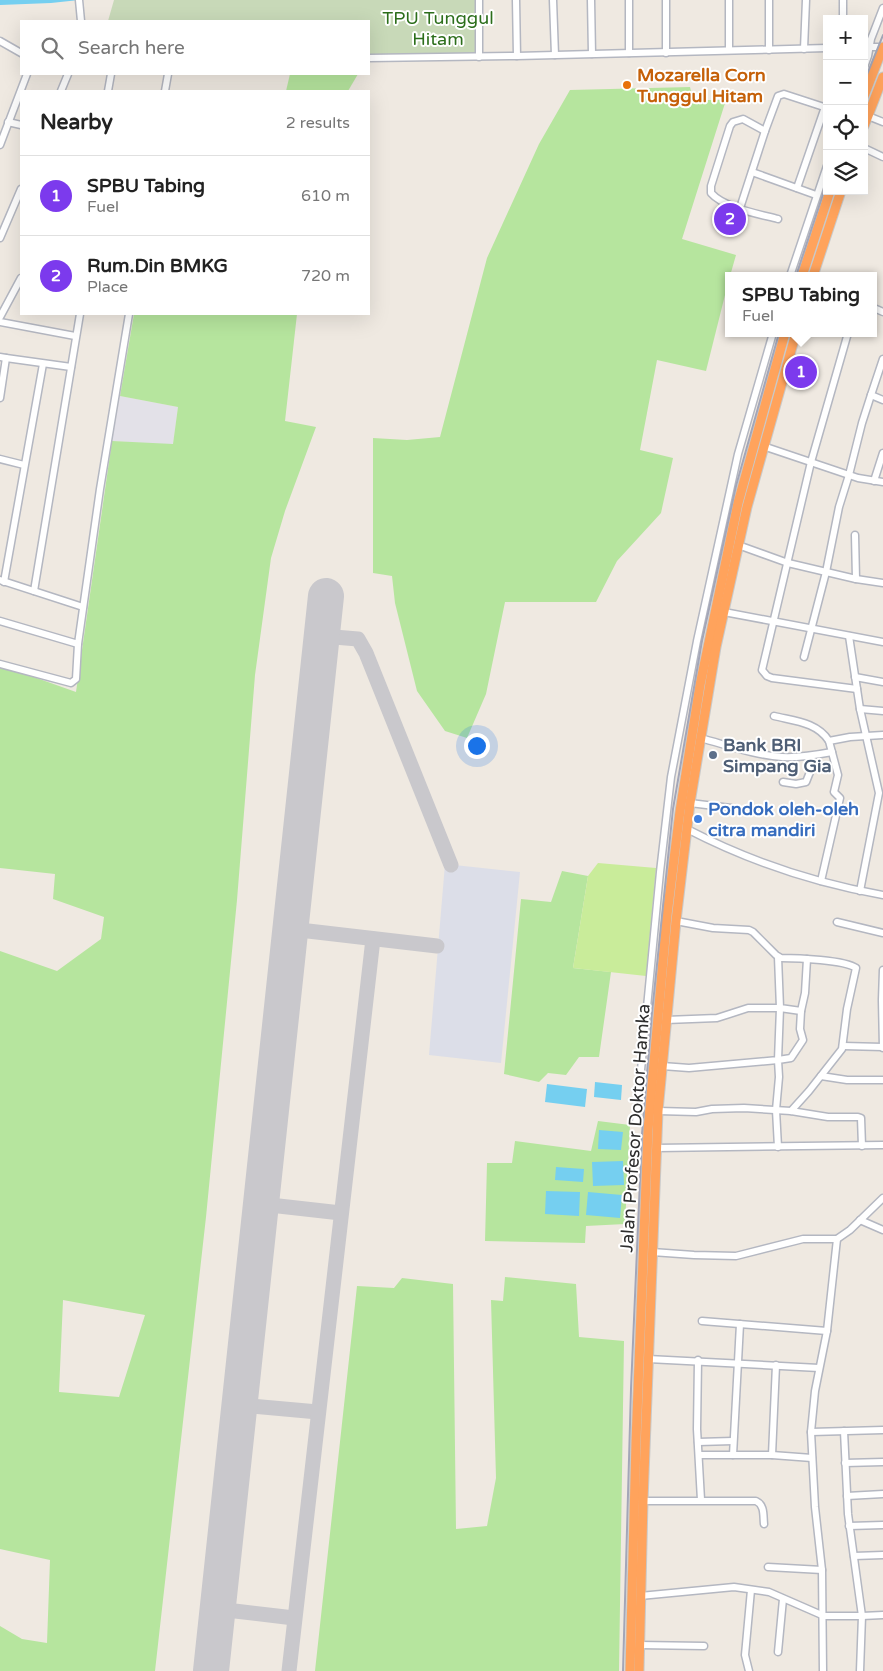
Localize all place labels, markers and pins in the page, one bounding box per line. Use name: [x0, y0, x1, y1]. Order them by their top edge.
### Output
place label: Mozarella Corn Tunggul Hitam: [636, 64, 766, 107]
marker: Mozarella Corn Tunggul Hitam: [621, 79, 633, 91]
pin: 2: [714, 200, 746, 238]
pin: 1: [785, 353, 817, 391]
place label: Bank BRI Simpang Gia: [723, 734, 832, 777]
marker: Bank BRI Simpang Gia: [707, 749, 719, 761]
place label: Pondok oleh-oleh citra mandiri: [708, 798, 859, 841]
marker: Pondok oleh-oleh citra mandiri: [692, 813, 704, 825]

